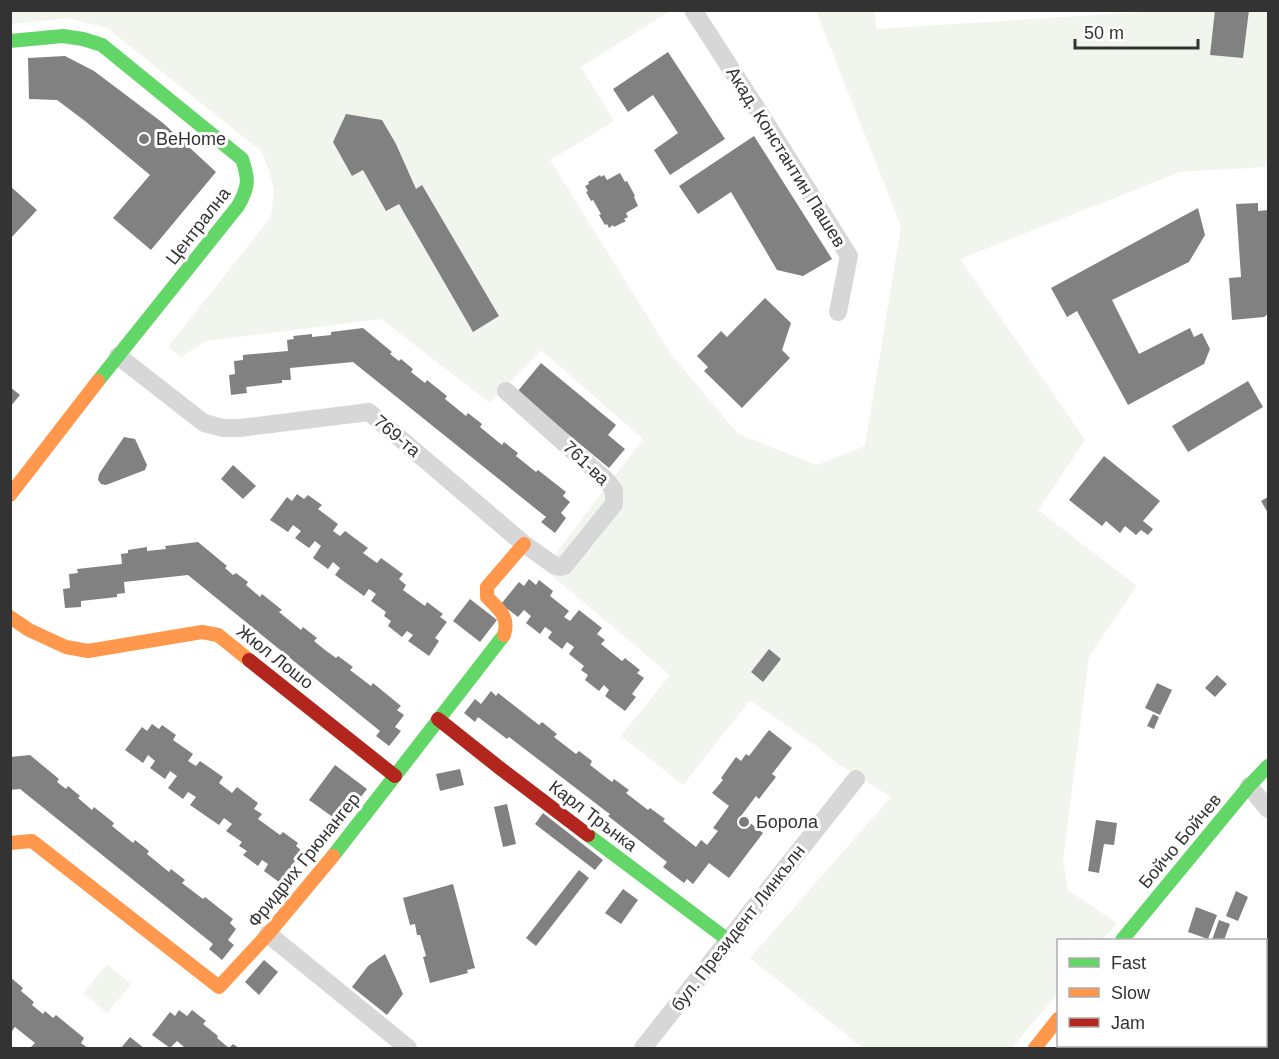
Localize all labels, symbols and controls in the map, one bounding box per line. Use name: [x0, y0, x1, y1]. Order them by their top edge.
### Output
scale bar: [1075, 12, 1198, 50]
text: 50 m: [1084, 23, 1124, 43]
street label: Акад. Константин Пашев: [722, 63, 850, 251]
place label: BeHome: [156, 129, 226, 149]
marker: BeHome: [137, 132, 151, 146]
street label: Централна: [162, 183, 235, 268]
street label: 769-та: [370, 411, 425, 462]
street label: 761-ва: [559, 437, 614, 490]
street label: Жюл Лошо: [233, 621, 317, 693]
street label: Карл Трънка: [545, 776, 642, 856]
street label: Фридрих Грюнангер: [244, 789, 364, 931]
street label: Бойчо Бойчев: [1135, 790, 1225, 892]
place label: Борола: [756, 812, 819, 832]
marker: Борола: [737, 815, 751, 829]
street label: бул. Президент Линкълн: [667, 841, 809, 1015]
legend: [1057, 939, 1267, 1047]
text: Fast: [1111, 953, 1146, 973]
text: Slow: [1111, 983, 1151, 1003]
text: Jam: [1111, 1013, 1145, 1033]

